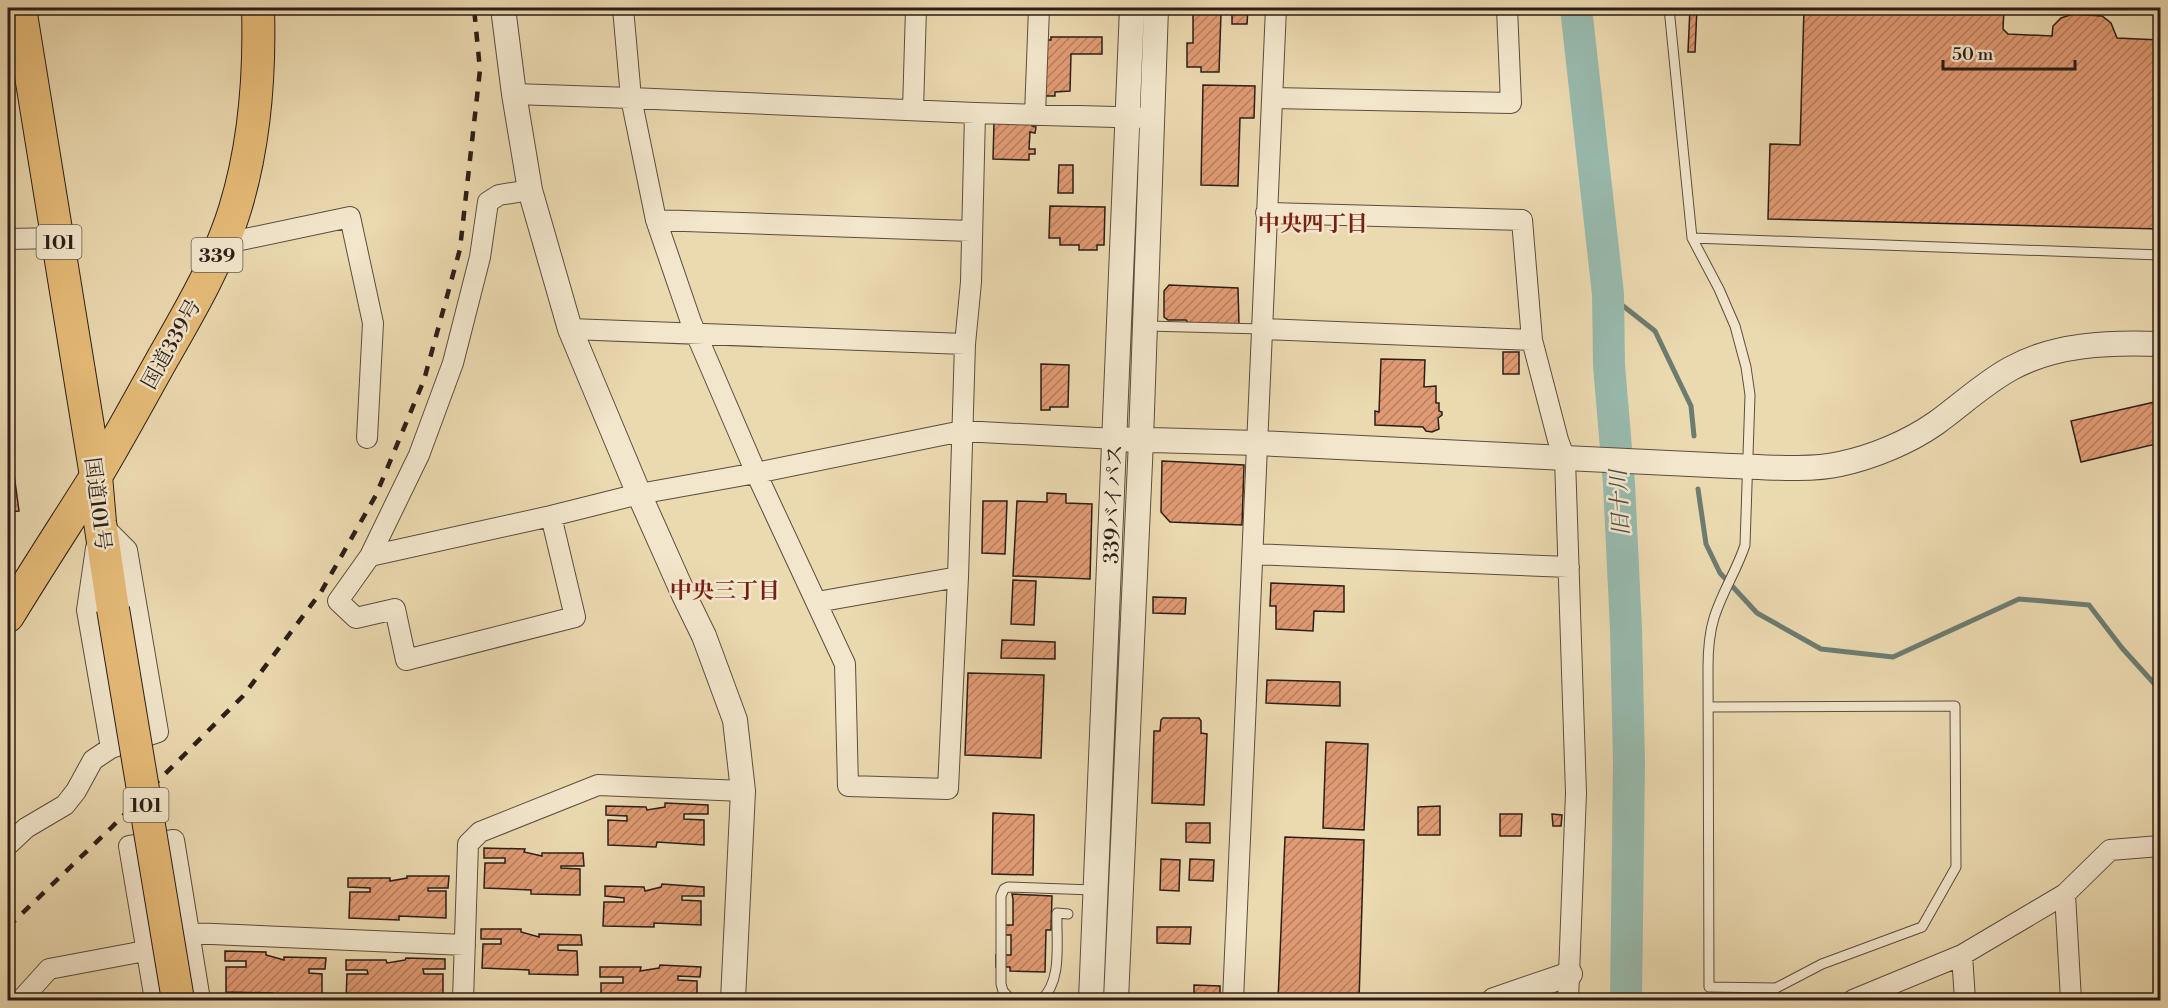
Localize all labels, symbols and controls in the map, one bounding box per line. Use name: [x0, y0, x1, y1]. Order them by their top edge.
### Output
scale bar: [1943, 33, 2075, 71]
text: 50 m: [1952, 43, 1994, 66]
district label: 中央四丁目: [1258, 211, 1368, 238]
road number: 101: [36, 225, 82, 259]
road number: 339: [192, 238, 242, 272]
street label: 国道339号: [137, 295, 207, 394]
street label: 339バイパス: [1099, 444, 1129, 564]
street label: 国道101号: [78, 456, 116, 552]
water label: 旧十川: [1605, 467, 1636, 537]
district label: 中央三丁目: [670, 578, 780, 605]
road number: 101: [124, 788, 168, 822]

